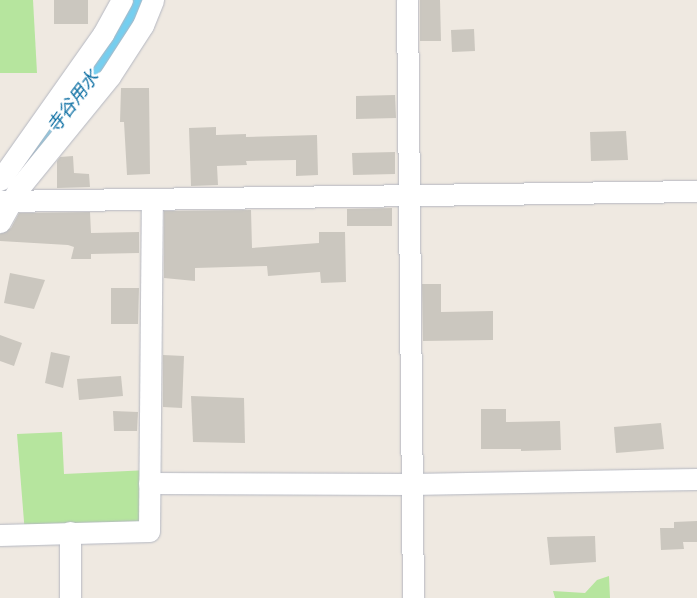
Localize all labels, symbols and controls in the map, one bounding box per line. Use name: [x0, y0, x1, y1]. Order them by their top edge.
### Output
water label: 寺谷用水: [43, 67, 103, 137]

